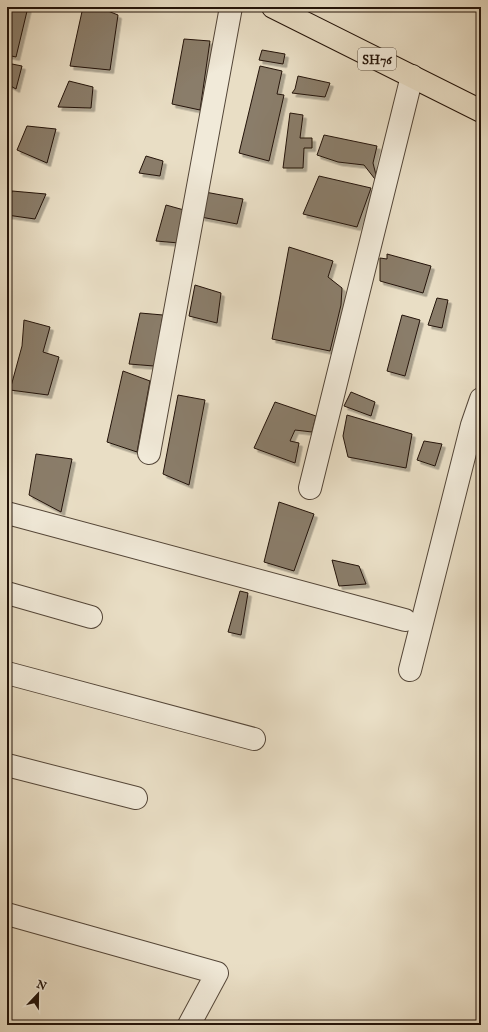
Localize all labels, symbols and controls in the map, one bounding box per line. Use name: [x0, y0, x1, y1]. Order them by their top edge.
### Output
road number: SH76: [358, 48, 396, 70]
north arrow: [18, 974, 58, 1014]
text: N: [33, 977, 49, 994]

